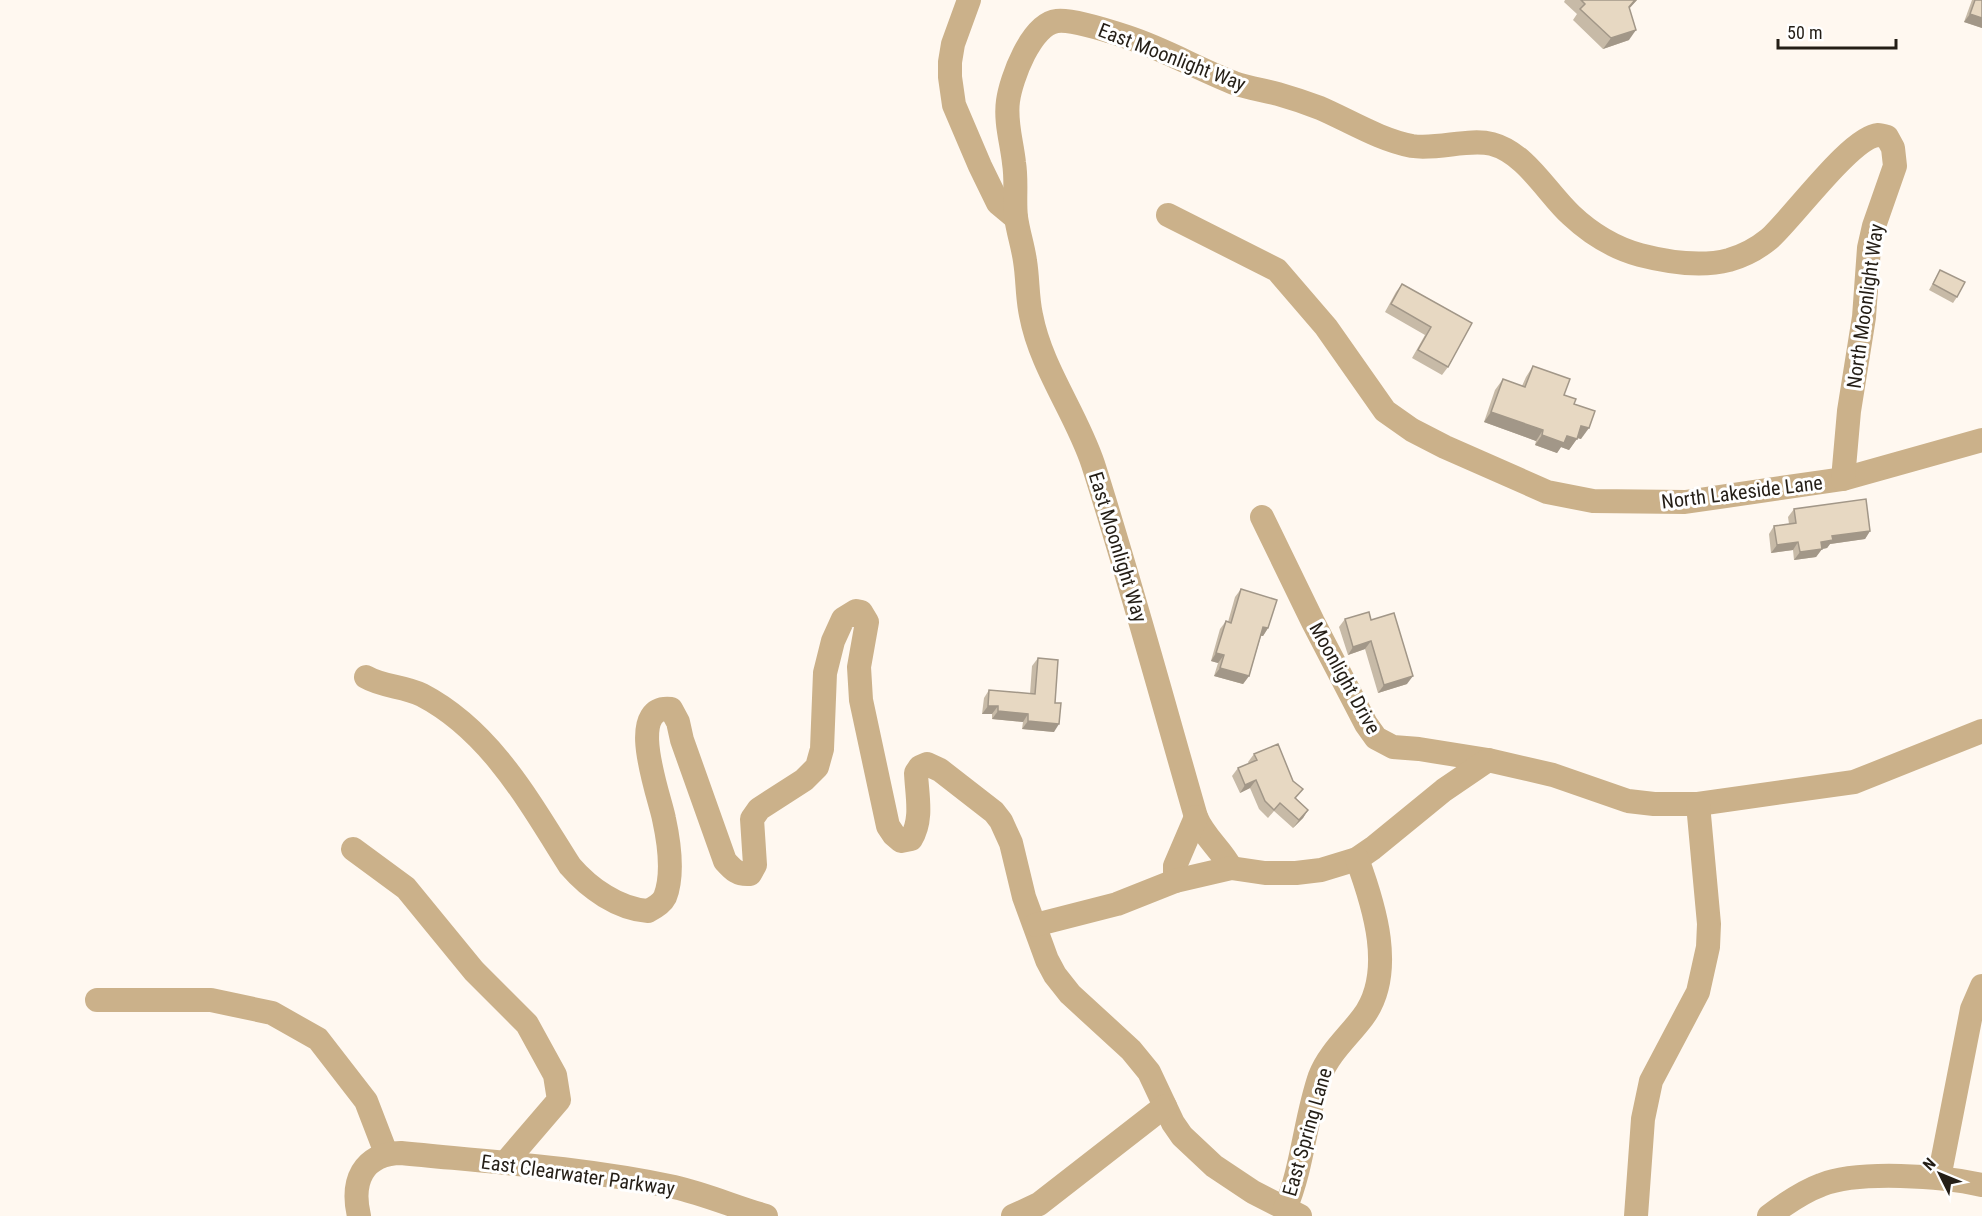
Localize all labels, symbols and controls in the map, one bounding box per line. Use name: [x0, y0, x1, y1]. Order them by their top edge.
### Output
scale bar: [1778, 12, 1896, 50]
street label: East Moonlight Way: [1095, 18, 1249, 96]
text: 50 m: [1787, 22, 1822, 43]
street label: North Moonlight Way: [1842, 222, 1888, 390]
street label: East Moonlight Way: [1084, 469, 1152, 625]
street label: North Lakeside Lane: [1660, 470, 1824, 514]
street label: Moonlight Drive: [1304, 618, 1386, 738]
street label: East Spring Lane: [1277, 1065, 1337, 1199]
north arrow: [1910, 1144, 1970, 1204]
street label: East Clearwater Parkway: [480, 1150, 676, 1200]
text: N: [1919, 1154, 1940, 1174]

